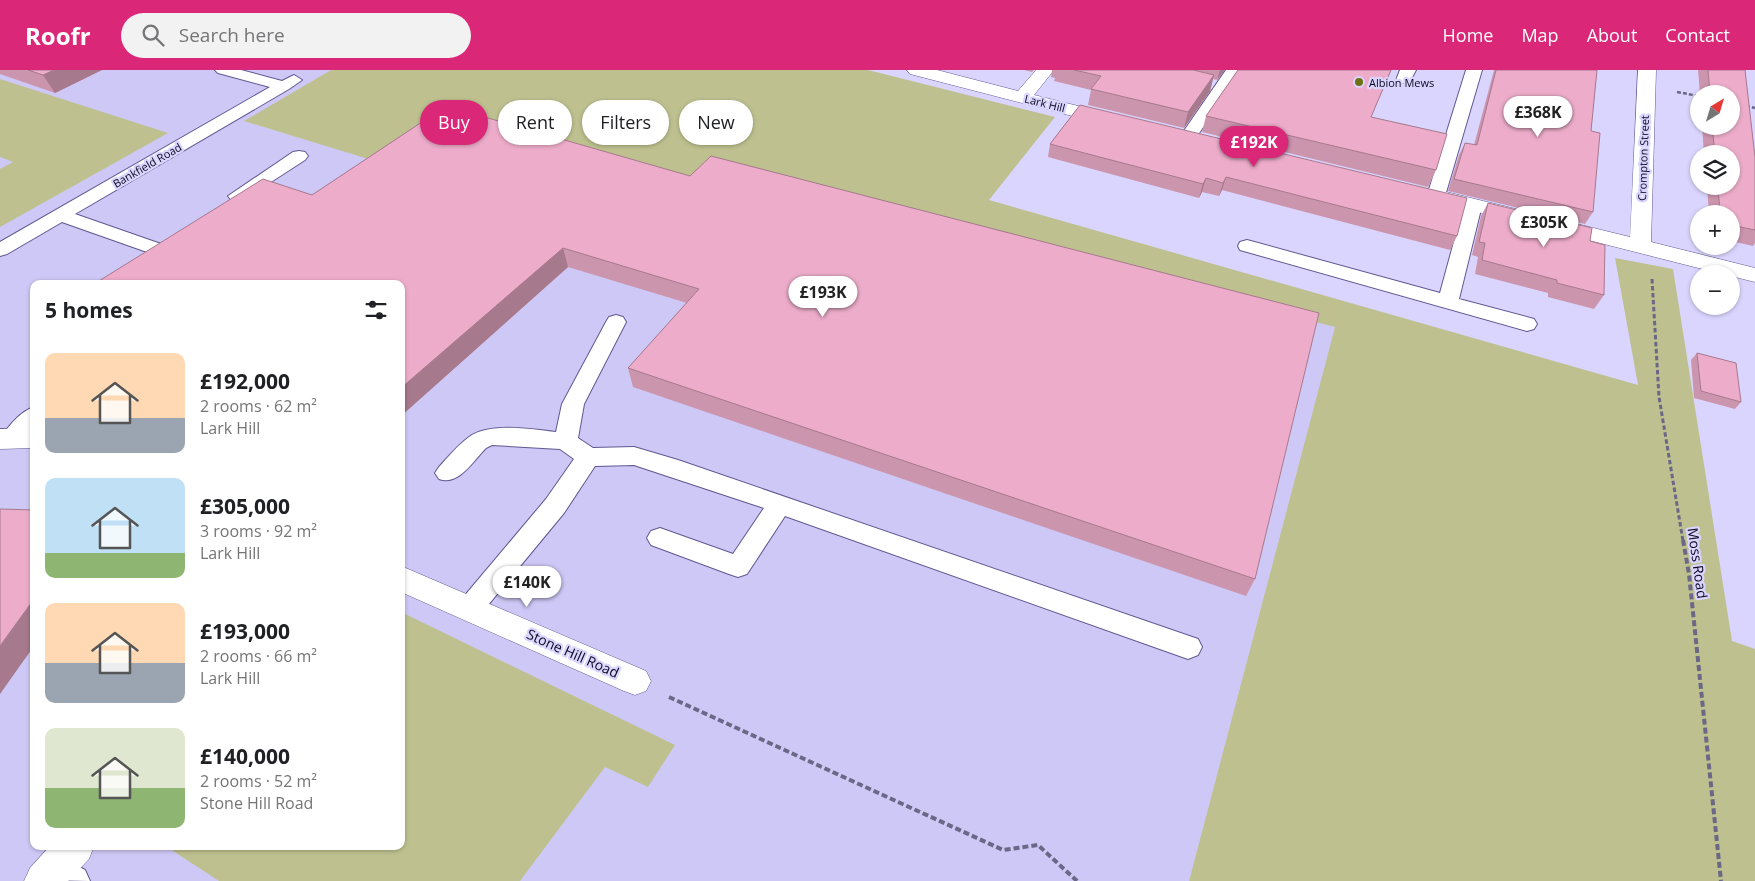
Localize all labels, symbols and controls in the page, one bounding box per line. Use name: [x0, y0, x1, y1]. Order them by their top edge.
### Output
search box: [121, 13, 471, 58]
text: Roofr: [25, 19, 91, 52]
icon: search: [139, 21, 167, 49]
text: Search here: [179, 22, 285, 48]
text: Home: [1443, 23, 1493, 47]
text: Map: [1521, 23, 1559, 47]
text: About: [1587, 23, 1637, 47]
text: Contact: [1665, 23, 1730, 47]
place label: Albion Mews: [1369, 75, 1434, 90]
marker: Albion Mews: [1353, 76, 1365, 88]
north arrow: [1690, 85, 1740, 135]
map controls: [1690, 85, 1740, 315]
street label: Lark Hill: [1023, 91, 1067, 115]
pin: £368K: [1503, 96, 1573, 138]
chip: Buy: [420, 100, 488, 145]
chip: Rent: [498, 100, 572, 145]
chip: Filters: [582, 100, 669, 145]
chip: New: [679, 100, 753, 145]
text: £368K: [1514, 101, 1562, 123]
street label: Crompton Street: [1634, 115, 1652, 201]
pin: £192K: [1219, 126, 1289, 168]
text: £192K: [1230, 131, 1278, 153]
street label: Bankfield Road: [110, 139, 184, 191]
button: layers: [1690, 145, 1740, 195]
button: +: [1690, 205, 1740, 255]
pin: £305K: [1509, 206, 1579, 248]
text: £305K: [1520, 211, 1568, 233]
button: −: [1690, 265, 1740, 315]
pin: £193K: [788, 276, 858, 318]
text: £193K: [799, 281, 847, 303]
text: 5 homes: [45, 296, 133, 324]
icon: filters: [362, 296, 390, 324]
text: £192,000: [200, 367, 290, 395]
icon: home: [85, 373, 145, 433]
text: 2 rooms · 62 m²: [200, 395, 317, 417]
text: Lark Hill: [200, 417, 260, 439]
text: £305,000: [200, 492, 290, 520]
icon: home: [85, 498, 145, 558]
text: 3 rooms · 92 m²: [200, 520, 317, 542]
street label: Moss Road: [1684, 526, 1712, 600]
text: Lark Hill: [200, 542, 260, 564]
pin: £140K: [492, 566, 562, 608]
text: £140K: [503, 571, 551, 593]
text: £193,000: [200, 617, 290, 645]
icon: home: [85, 623, 145, 683]
street label: Stone Hill Road: [524, 624, 622, 682]
text: 2 rooms · 66 m²: [200, 645, 317, 667]
text: Lark Hill: [200, 667, 260, 689]
text: £140,000: [200, 742, 290, 770]
icon: home: [85, 748, 145, 808]
text: 2 rooms · 52 m²: [200, 770, 317, 792]
text: Stone Hill Road: [200, 792, 313, 814]

